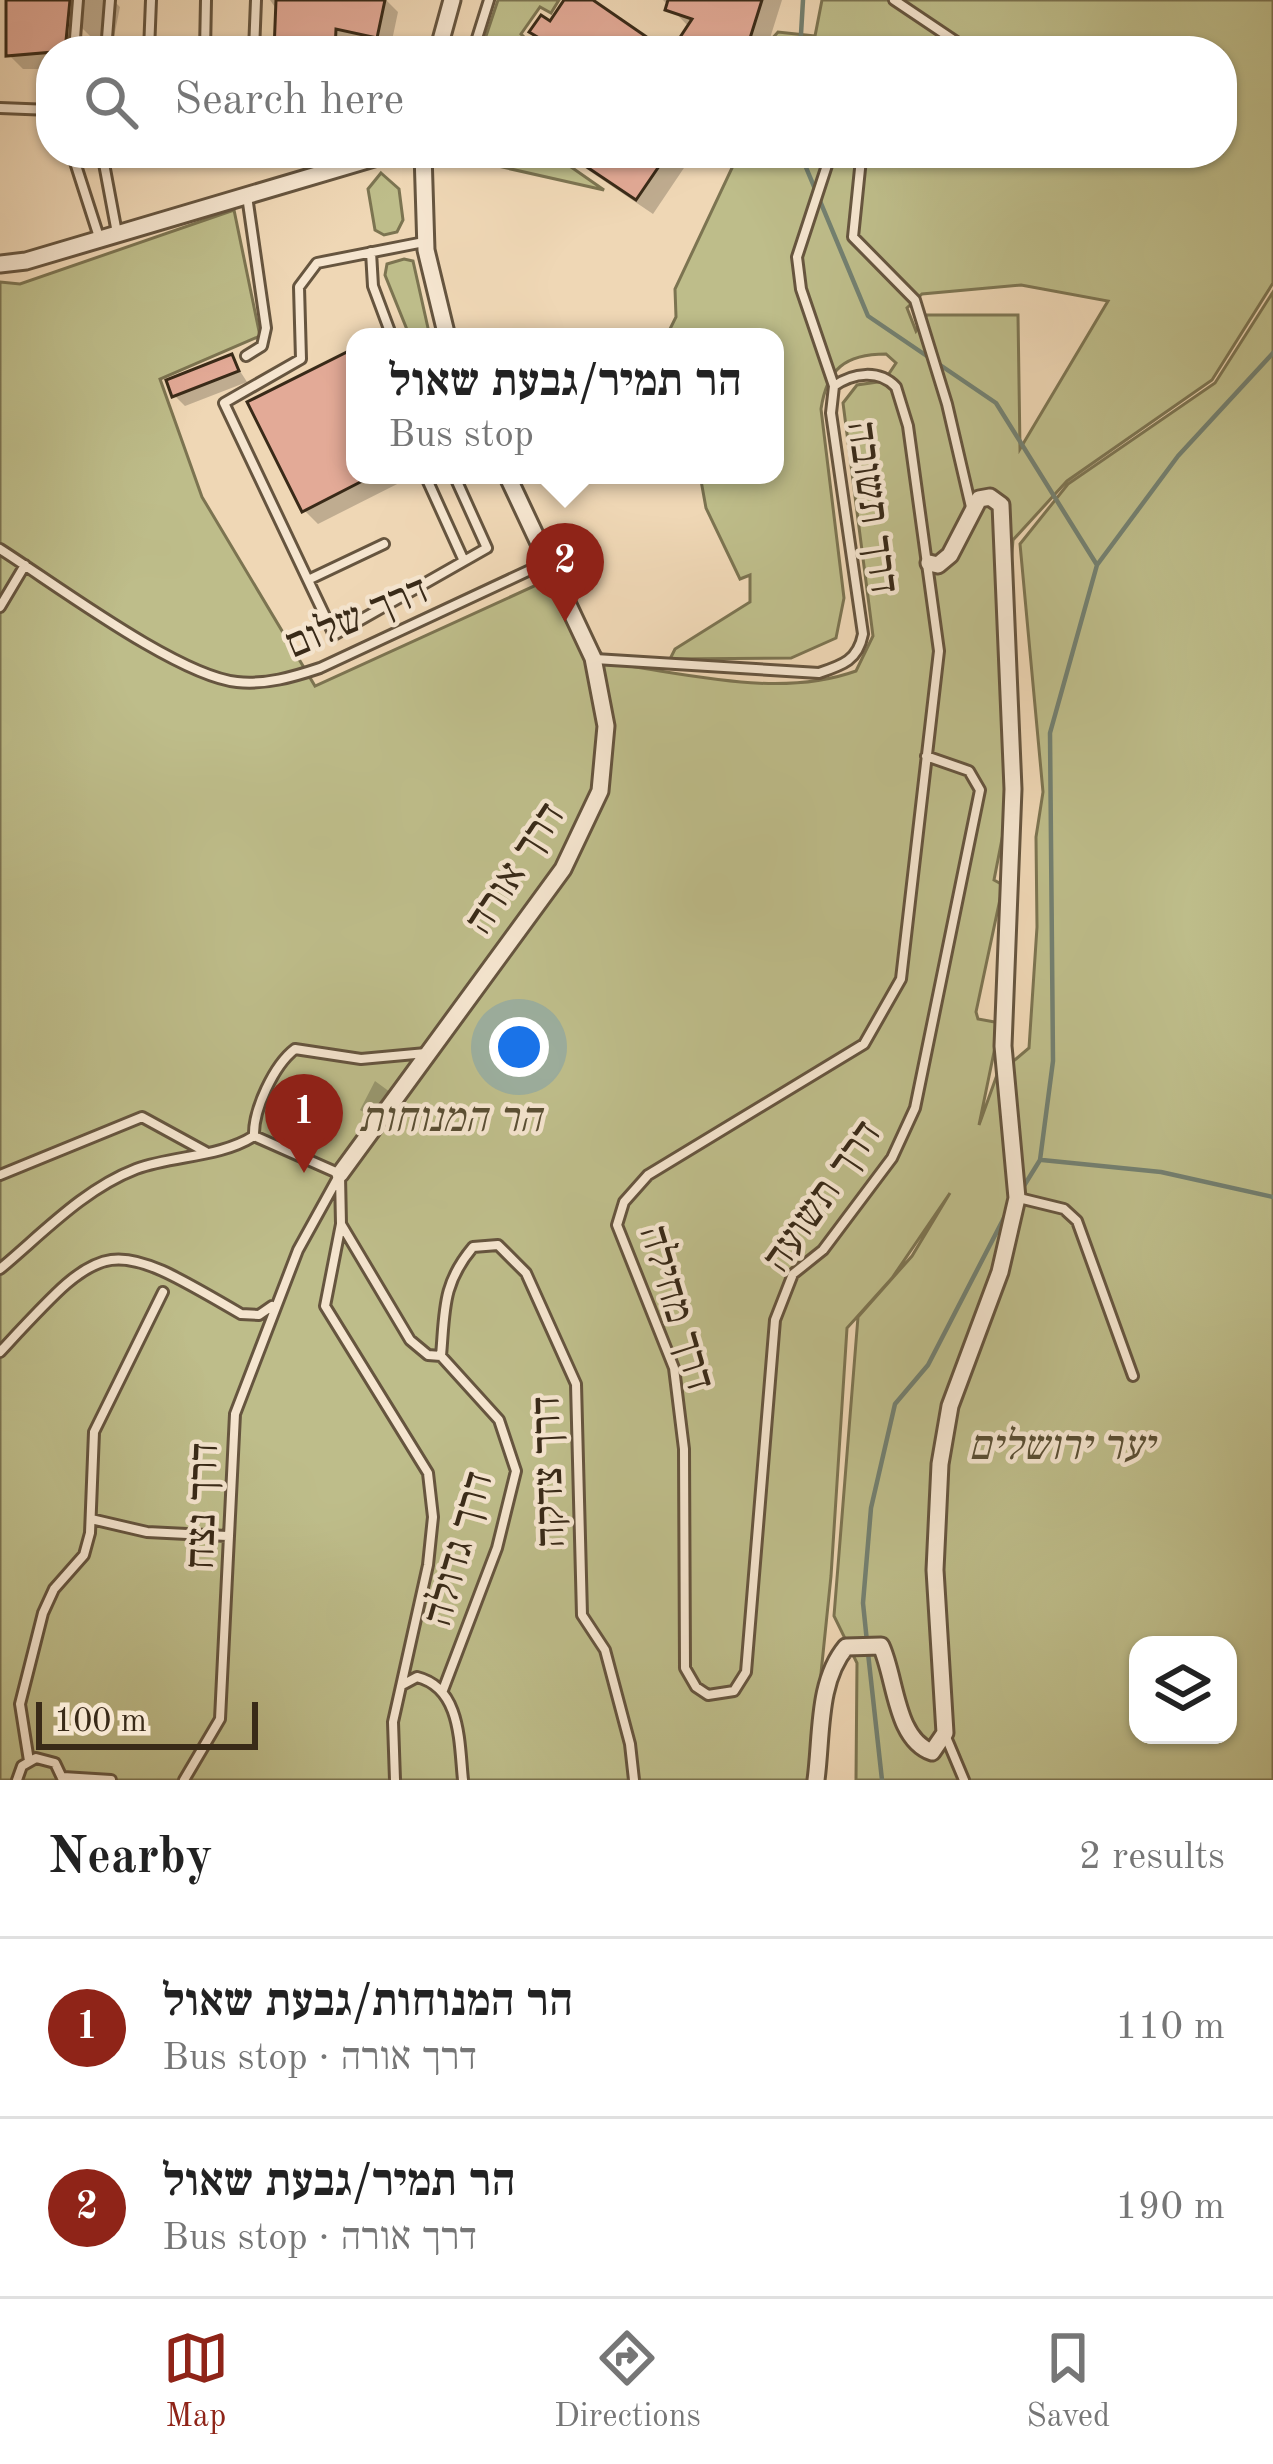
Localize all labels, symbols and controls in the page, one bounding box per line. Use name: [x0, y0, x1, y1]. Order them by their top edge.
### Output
search box: [36, 36, 1237, 168]
icon: search: [78, 69, 144, 135]
text: Search here: [174, 79, 404, 124]
popup: [346, 328, 784, 484]
text: הר תמיר/גבעת שאול: [388, 361, 742, 406]
text: Bus stop: [388, 416, 534, 455]
street label: דרך תשובה: [838, 418, 904, 597]
pin: 2: [526, 523, 604, 622]
street label: דרך שלום: [279, 568, 435, 667]
street label: דרך אורה: [459, 796, 574, 942]
your location: [489, 1017, 549, 1077]
pin: 1: [265, 1074, 343, 1173]
park label: הר המנוחות: [359, 1099, 545, 1141]
street label: דרך תשועה: [756, 1114, 890, 1281]
street label: דרך מחילה: [630, 1220, 722, 1396]
street label: דרך צדקה: [526, 1395, 574, 1549]
park label: יער ירושלים: [968, 1425, 1158, 1469]
street label: דרך נצח: [181, 1442, 227, 1571]
street label: דרך גדולה: [416, 1467, 502, 1631]
map controls: [1129, 1636, 1237, 1744]
button: layers: [1129, 1636, 1237, 1744]
scale bar: [36, 1696, 258, 1749]
text: 100 m: [54, 1706, 147, 1739]
text: Nearby: [48, 1833, 213, 1884]
text: 2 results: [1079, 1838, 1225, 1877]
text: הר המנוחות/גבעת שאול: [162, 1981, 573, 2026]
text: 1: [76, 2008, 98, 2047]
text: 110 m: [1115, 2008, 1225, 2047]
text: Bus stop · דרך אורה: [162, 2039, 477, 2078]
text: הר תמיר/גבעת שאול: [162, 2161, 515, 2206]
text: 2: [76, 2188, 98, 2227]
text: 190 m: [1115, 2188, 1225, 2227]
text: Bus stop · דרך אורה: [162, 2219, 477, 2258]
tab: Map: [163, 2325, 229, 2438]
tab: Directions: [554, 2325, 701, 2438]
tab: Saved: [1026, 2325, 1110, 2438]

